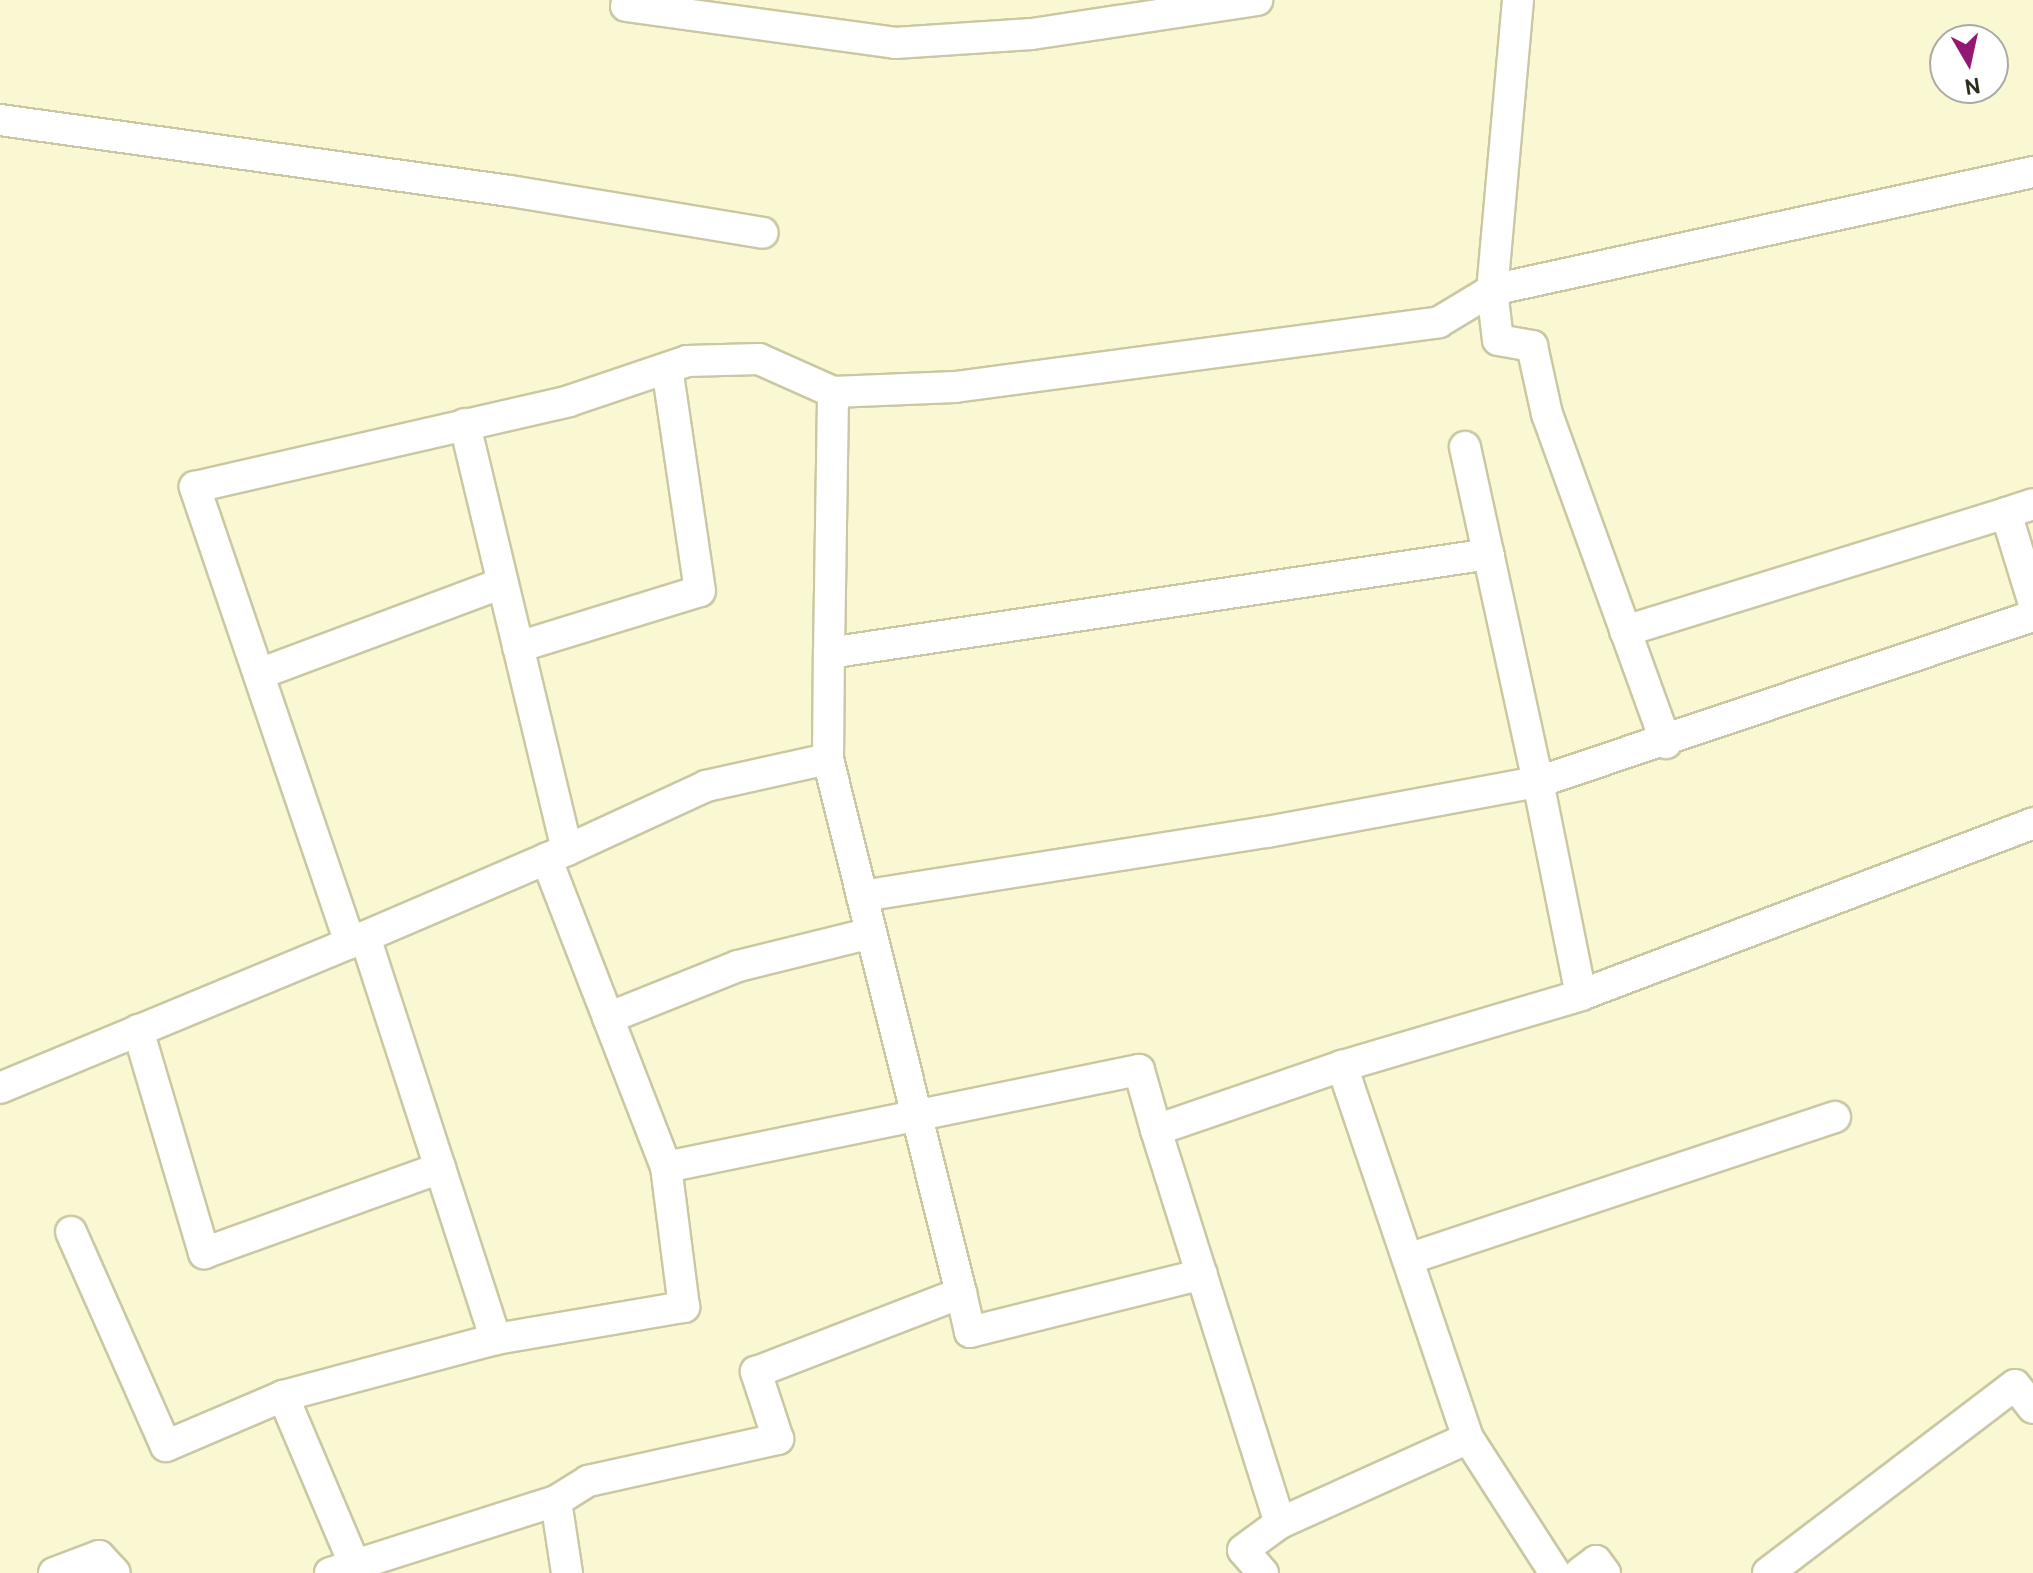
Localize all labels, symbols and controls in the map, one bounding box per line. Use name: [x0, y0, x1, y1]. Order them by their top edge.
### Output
north arrow: [1929, 24, 2009, 104]
text: N: [1963, 72, 1982, 101]

